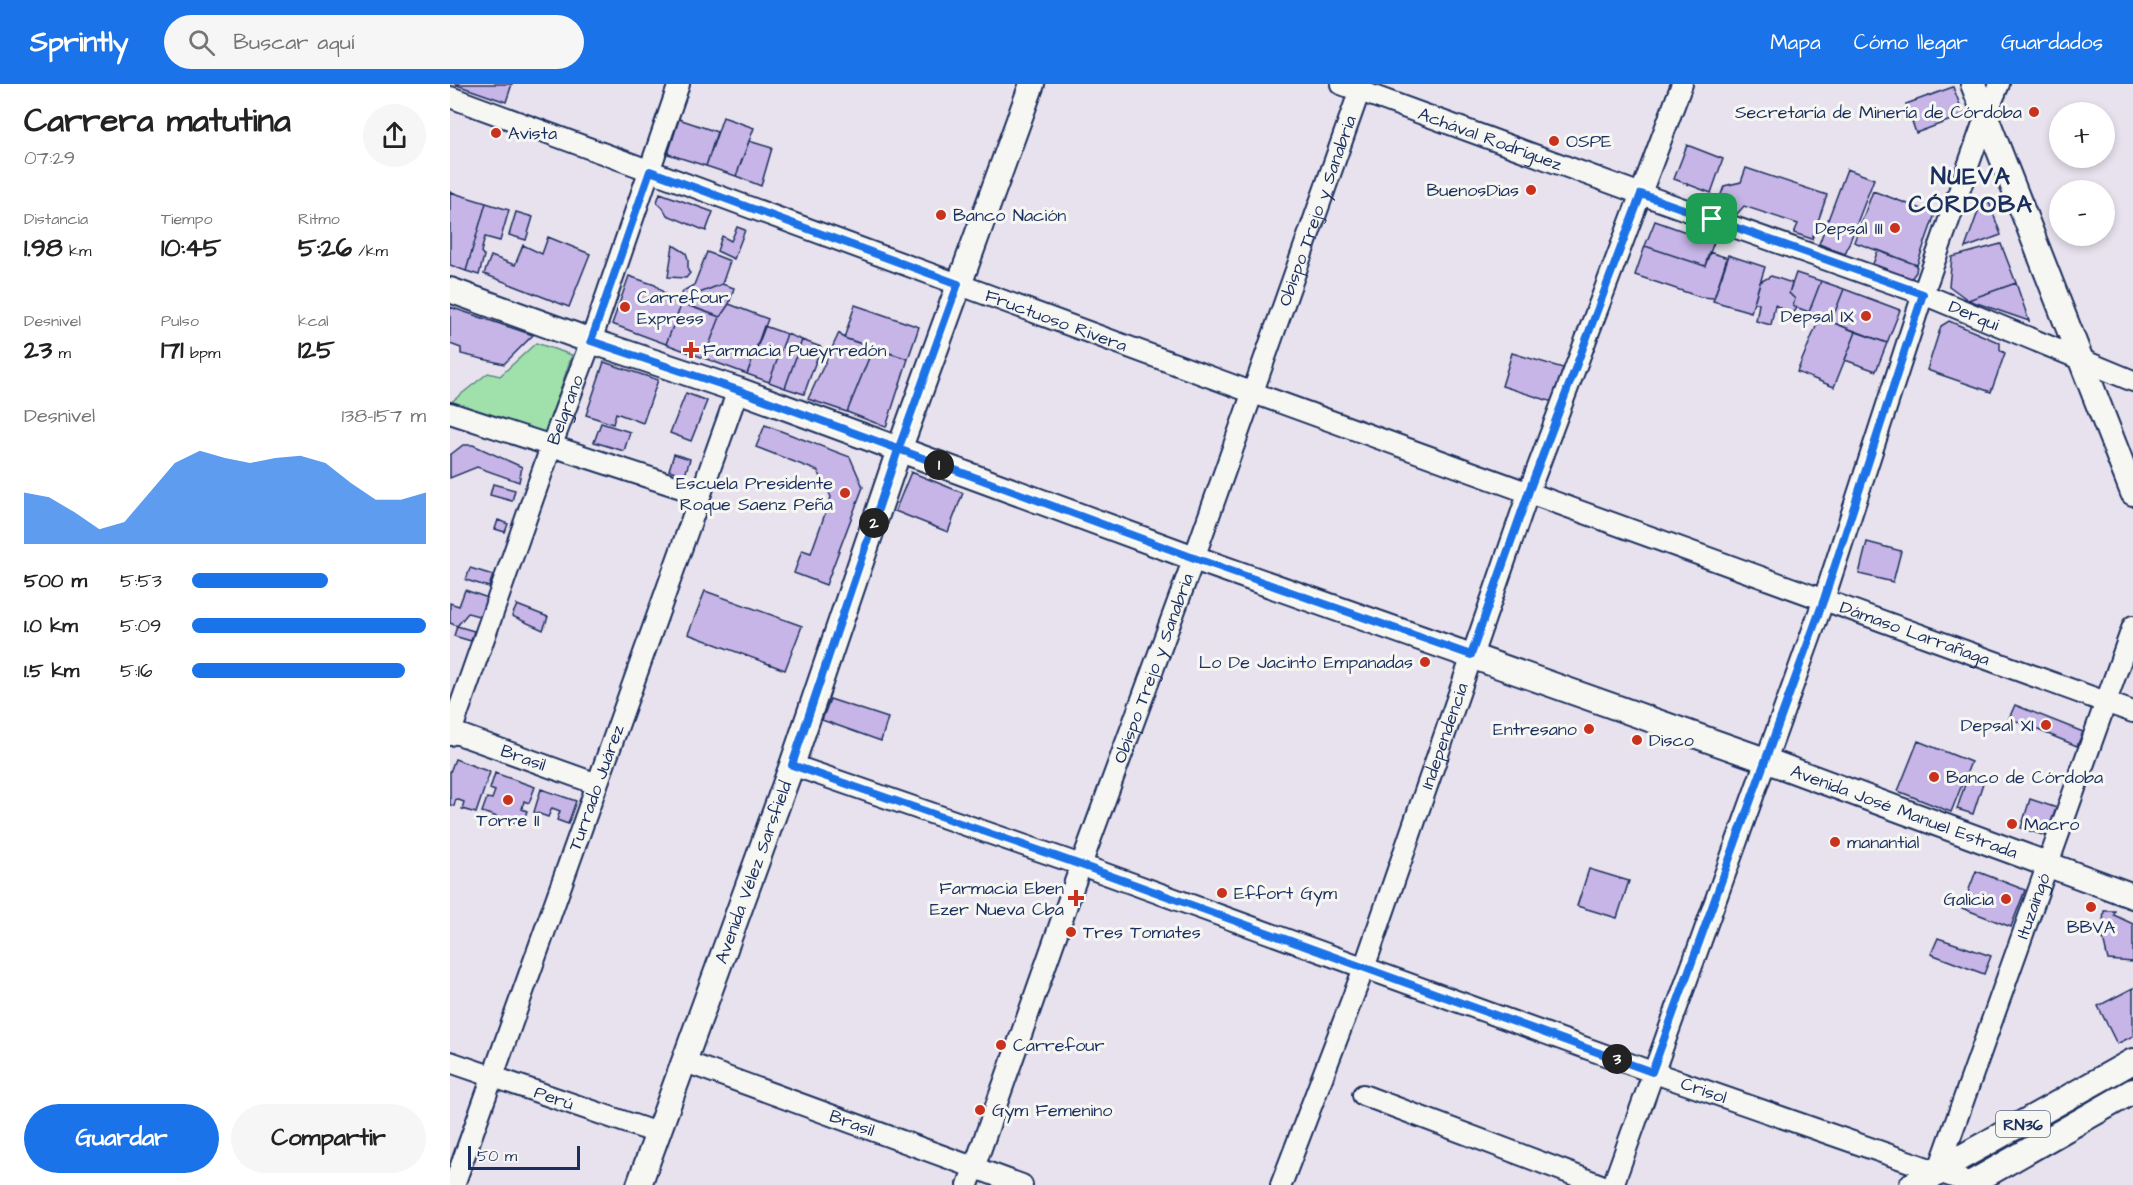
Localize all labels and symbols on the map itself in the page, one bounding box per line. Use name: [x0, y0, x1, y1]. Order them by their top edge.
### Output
place label: Secretaría de Minería de Córdoba: [1735, 100, 2022, 125]
street label: Achával Rodríguez: [1415, 101, 1566, 177]
marker: Secretaría de Minería de Córdoba: [2027, 105, 2041, 119]
street label: Obispo Trejo y Sanabria: [1272, 112, 1363, 310]
place label: Avista: [508, 121, 557, 146]
marker: Avista: [489, 126, 503, 140]
place label: OSPE: [1566, 129, 1612, 154]
marker: OSPE: [1547, 134, 1561, 148]
district label: NUEVA CÓRDOBA: [1909, 160, 2033, 222]
place label: BuenosDias: [1427, 178, 1519, 203]
marker: BuenosDias: [1524, 183, 1538, 197]
pin: [1686, 193, 1737, 244]
place label: Banco Nación: [953, 203, 1066, 228]
marker: Banco Nación: [934, 208, 948, 222]
place label: Depsal III: [1815, 216, 1883, 241]
marker: Depsal III: [1888, 221, 1902, 235]
street label: Fructuoso Rivera: [981, 283, 1131, 358]
place label: Carrefour Express: [637, 285, 728, 331]
street label: Derqui: [1945, 294, 2003, 337]
marker: Carrefour Express: [618, 300, 632, 314]
place label: Depsal IX: [1781, 304, 1854, 329]
marker: Depsal IX: [1859, 309, 1873, 323]
place label: Farmacia Pueyrredón: [703, 338, 886, 364]
marker: Farmacia Pueyrredón: [684, 343, 698, 357]
street label: Belgrano: [541, 371, 590, 448]
pin: 1: [924, 450, 954, 480]
place label: Escuela Presidente Roque Saenz Peña: [676, 471, 833, 517]
marker: Escuela Presidente Roque Saenz Peña: [838, 486, 852, 500]
pin: 2: [859, 508, 889, 538]
street label: Obispo Trejo y Sanabria: [1107, 570, 1200, 767]
street label: Dámaso Larrañaga: [1836, 595, 1993, 672]
place label: Lo De Jacinto Empanadas: [1199, 650, 1413, 675]
marker: Lo De Jacinto Empanadas: [1418, 655, 1432, 669]
street label: Independencia: [1415, 680, 1475, 792]
place label: Depsal XI: [1961, 713, 2034, 738]
place label: Entresano: [1493, 717, 1577, 742]
marker: Depsal XI: [2039, 718, 2053, 732]
street label: Turrado Juárez: [562, 721, 631, 854]
marker: Entresano: [1582, 722, 1596, 736]
place label: Disco: [1649, 728, 1694, 753]
marker: Disco: [1630, 733, 1644, 747]
street label: Brasil: [497, 738, 549, 778]
street label: Avenida José Manuel Estrada: [1787, 759, 2021, 865]
place label: Banco de Córdoba: [1946, 765, 2103, 790]
marker: Banco de Córdoba: [1927, 770, 1941, 784]
street label: Avenida Vélez Sarsfield: [709, 777, 798, 967]
marker: Torre II: [501, 793, 515, 807]
place label: Torre II: [476, 808, 540, 833]
place label: Macro: [2024, 812, 2080, 837]
marker: Macro: [2005, 817, 2019, 831]
place label: manantial: [1847, 830, 1919, 855]
marker: manantial: [1828, 835, 1842, 849]
street label: Ituzaingó: [2010, 870, 2057, 942]
place label: Farmacia Eben Ezer Nueva Cba: [930, 876, 1064, 922]
place label: Effort Gym: [1234, 881, 1337, 907]
marker: Effort Gym: [1215, 886, 1229, 900]
place label: Galicia: [1944, 887, 1994, 912]
marker: Farmacia Eben Ezer Nueva Cba: [1069, 891, 1083, 905]
marker: Galicia: [1999, 892, 2013, 906]
marker: BBVA: [2084, 900, 2098, 914]
place label: BBVA: [2067, 915, 2116, 940]
place label: Tres Tomates: [1083, 920, 1201, 945]
marker: Tres Tomates: [1064, 925, 1078, 939]
place label: Carrefour: [1013, 1033, 1104, 1058]
marker: Carrefour: [994, 1038, 1008, 1052]
pin: 3: [1602, 1044, 1632, 1074]
street label: Crisol: [1677, 1071, 1730, 1110]
street label: Perú: [531, 1080, 577, 1117]
place label: Gym Femenino: [992, 1098, 1112, 1124]
marker: Gym Femenino: [973, 1103, 987, 1117]
street label: Brasil: [826, 1104, 878, 1143]
road number: RN36: [1996, 1111, 2050, 1137]
scale bar: [468, 1143, 580, 1170]

